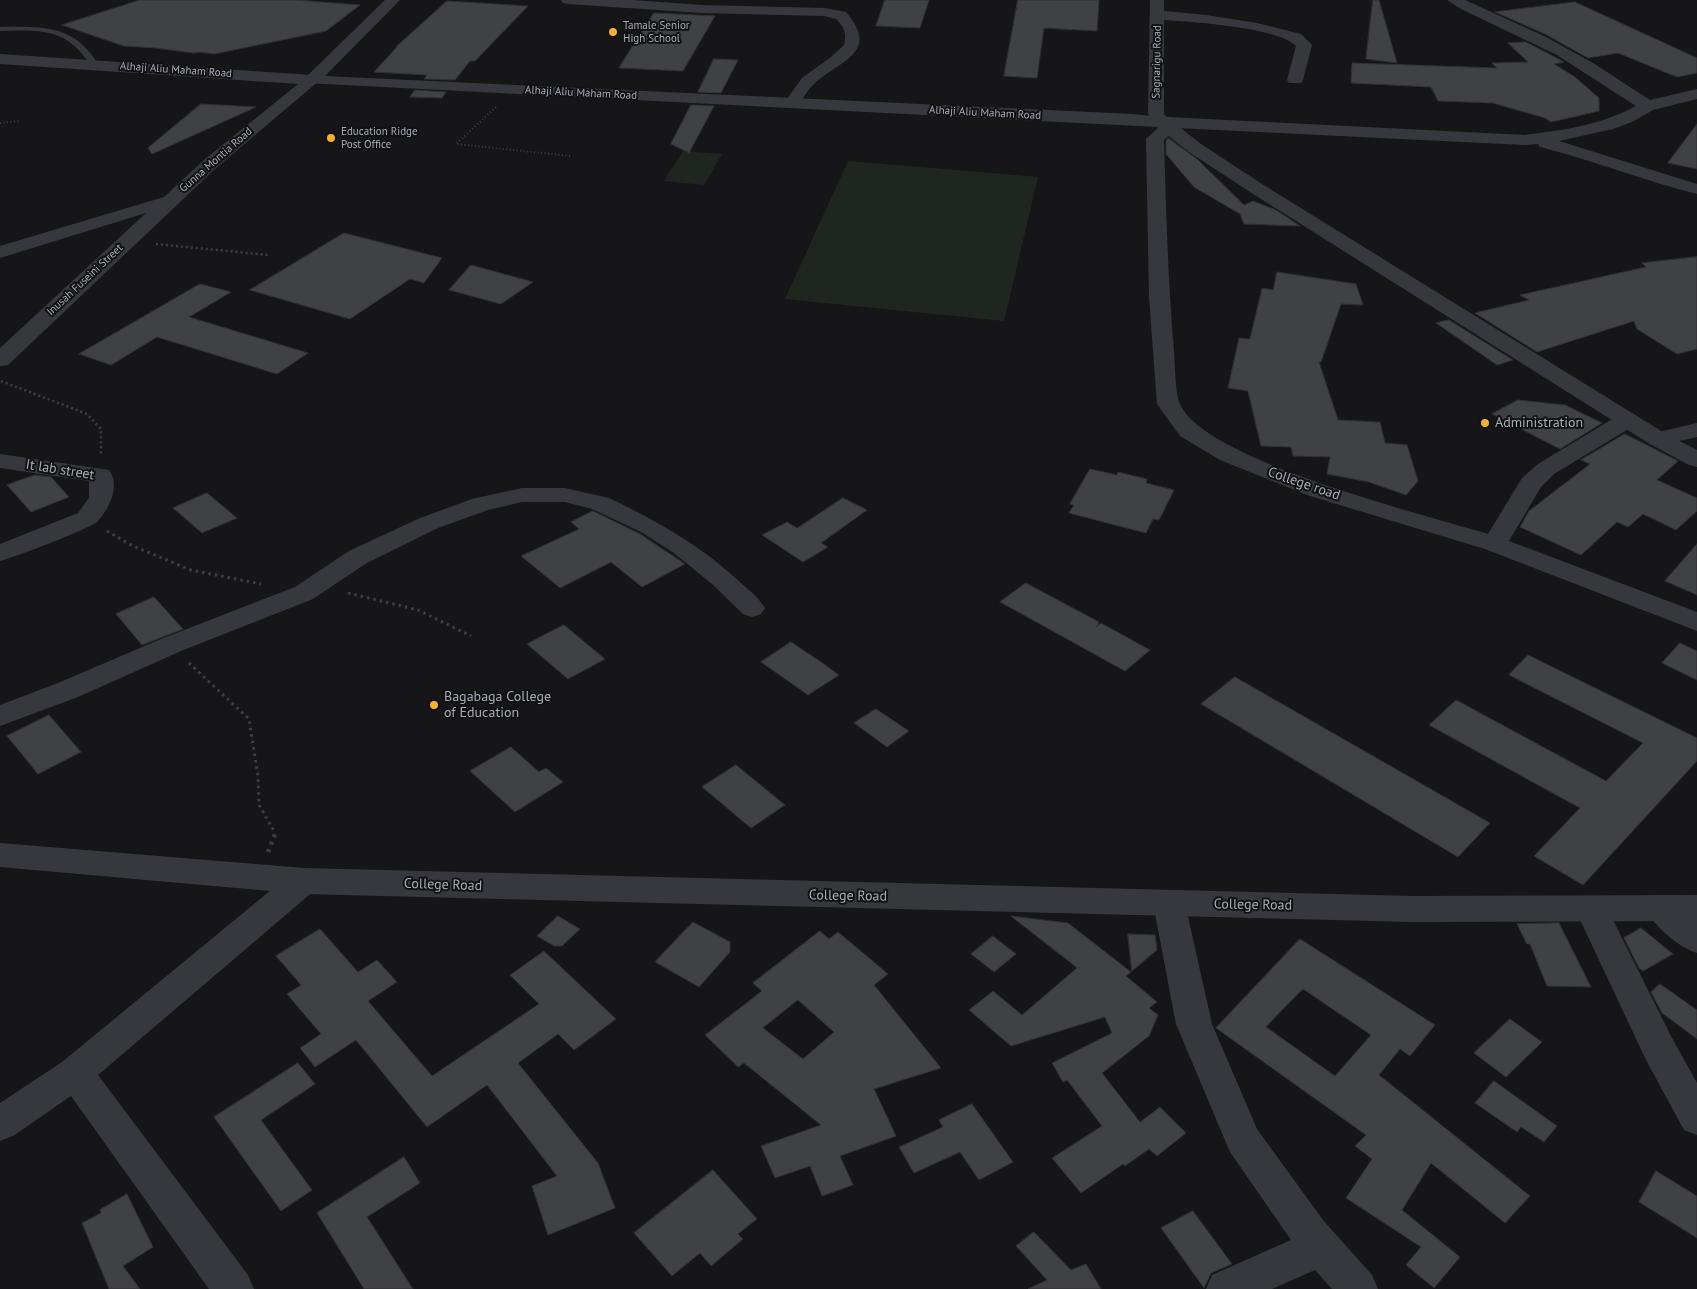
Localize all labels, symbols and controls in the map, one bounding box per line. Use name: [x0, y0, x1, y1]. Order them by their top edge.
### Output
place label: Tamale Senior High School: [623, 19, 690, 45]
street label: Sagnarigu Road: [1150, 25, 1164, 99]
marker: Tamale Senior High School: [607, 26, 619, 38]
street label: Alhaji Aliu Maham Road: [120, 60, 232, 80]
street label: Alhaji Aliu Maham Road: [525, 83, 637, 103]
street label: Alhaji Aliu Maham Road: [929, 103, 1041, 123]
street label: Gunna Montia Road: [177, 125, 255, 195]
place label: Education Ridge Post Office: [341, 125, 418, 151]
marker: Education Ridge Post Office: [325, 132, 337, 144]
street label: Inusah Fuseini Street: [44, 241, 126, 319]
place label: Administration: [1495, 415, 1583, 431]
marker: Administration: [1479, 417, 1491, 429]
street label: It lab street: [25, 456, 95, 484]
street label: College road: [1266, 464, 1342, 504]
place label: Bagabaga College of Education: [444, 689, 551, 722]
marker: Bagabaga College of Education: [428, 699, 440, 711]
street label: College Road: [404, 875, 482, 895]
street label: College Road: [809, 887, 887, 905]
street label: College Road: [1214, 896, 1292, 914]

